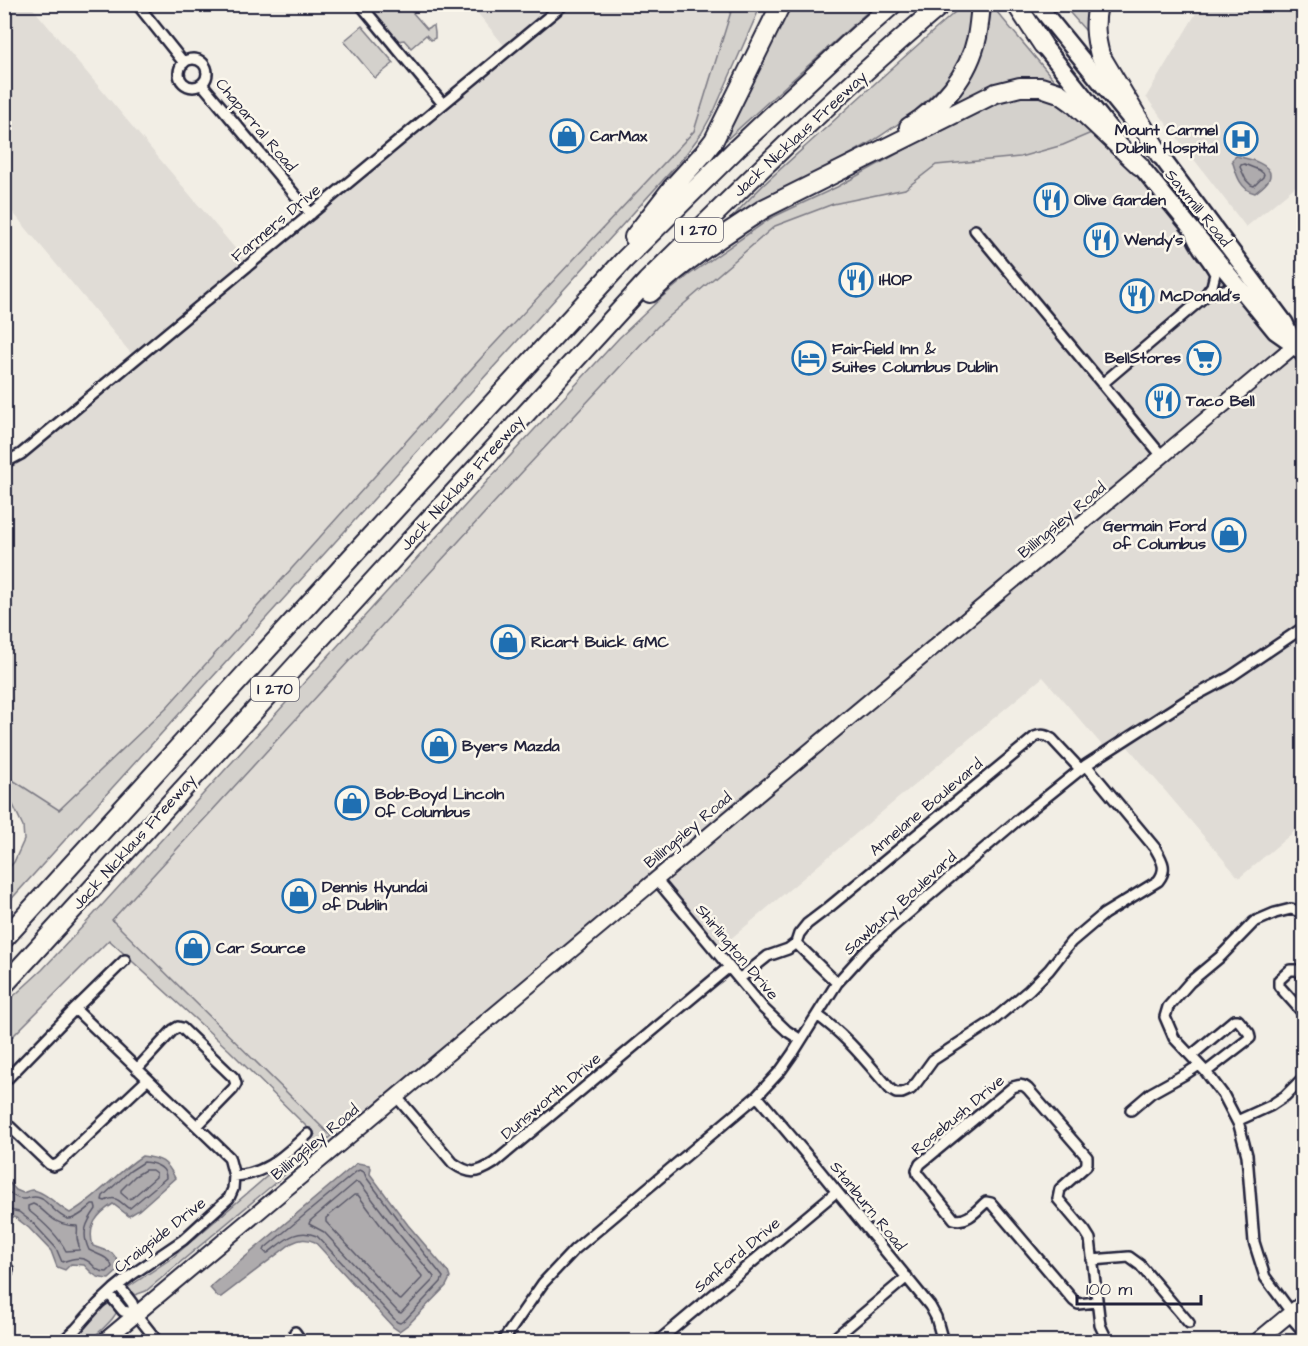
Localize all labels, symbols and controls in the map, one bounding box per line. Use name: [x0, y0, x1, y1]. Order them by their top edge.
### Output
street label: Jack Nicklaus Freeway: [728, 66, 873, 203]
street label: Chaparral Road: [210, 74, 302, 176]
shop icon: CarMax: [549, 118, 585, 154]
place label: Mount Carmel Dublin Hospital: [1115, 119, 1218, 159]
hospital icon: Mount Carmel Dublin Hospital: [1223, 121, 1259, 157]
place label: CarMax: [590, 125, 648, 147]
street label: Sawmill Road: [1160, 164, 1236, 252]
street label: Farmers Drive: [226, 179, 326, 267]
restaurant icon: Olive Garden: [1033, 182, 1069, 218]
place label: Olive Garden: [1074, 189, 1166, 211]
road number: I 270: [675, 218, 723, 242]
restaurant icon: Wendy's: [1083, 222, 1119, 258]
place label: Wendy's: [1123, 229, 1183, 252]
restaurant icon: IHOP: [838, 262, 874, 298]
place label: IHOP: [879, 269, 913, 291]
restaurant icon: McDonald's: [1119, 278, 1155, 314]
place label: McDonald's: [1160, 285, 1240, 307]
place label: Fairfield Inn & Suites Columbus Dublin: [831, 338, 998, 378]
hotel icon: Fairfield Inn & Suites Columbus Dublin: [791, 340, 827, 376]
supermarket icon: BellStores: [1186, 340, 1222, 376]
place label: BellStores: [1105, 347, 1181, 369]
restaurant icon: Taco Bell: [1145, 383, 1181, 419]
place label: Taco Bell: [1185, 390, 1255, 412]
street label: Jack Nicklaus Freeway: [395, 410, 530, 556]
street label: Billingsley Road: [1013, 477, 1111, 564]
place label: Germain Ford of Columbus: [1103, 515, 1207, 555]
shop icon: Germain Ford of Columbus: [1211, 517, 1247, 553]
shop icon: Ricart Buick GMC: [490, 624, 526, 660]
place label: Ricart Buick GMC: [531, 631, 669, 653]
road number: I 270: [251, 677, 299, 701]
shop icon: Byers Mazda: [421, 728, 457, 764]
place label: Byers Mazda: [462, 735, 561, 758]
street label: Annelane Boulevard: [865, 753, 987, 861]
street label: Jack Nicklaus Freeway: [67, 769, 202, 915]
place label: Bob-Boyd Lincoln Of Columbus: [375, 783, 504, 823]
shop icon: Bob-Boyd Lincoln Of Columbus: [334, 785, 370, 821]
street label: Billingsley Road: [639, 787, 737, 874]
street label: Sawbury Boulevard: [839, 846, 962, 961]
place label: Dennis Hyundai of Dublin: [322, 876, 428, 916]
shop icon: Dennis Hyundai of Dublin: [281, 878, 317, 914]
street label: Shirlington Drive: [690, 899, 784, 1006]
shop icon: Car Source: [175, 930, 211, 966]
place label: Car Source: [216, 937, 306, 959]
street label: Dunsworth Drive: [496, 1047, 606, 1144]
street label: Rosebush Drive: [907, 1069, 1009, 1160]
street label: Billingsley Road: [266, 1099, 364, 1186]
street label: Stanburn Road: [825, 1156, 911, 1256]
street label: Craigside Drive: [109, 1192, 211, 1279]
street label: Sanford Drive: [689, 1212, 785, 1298]
scale bar: [1077, 1268, 1202, 1306]
text: 100 m: [1086, 1277, 1132, 1302]

